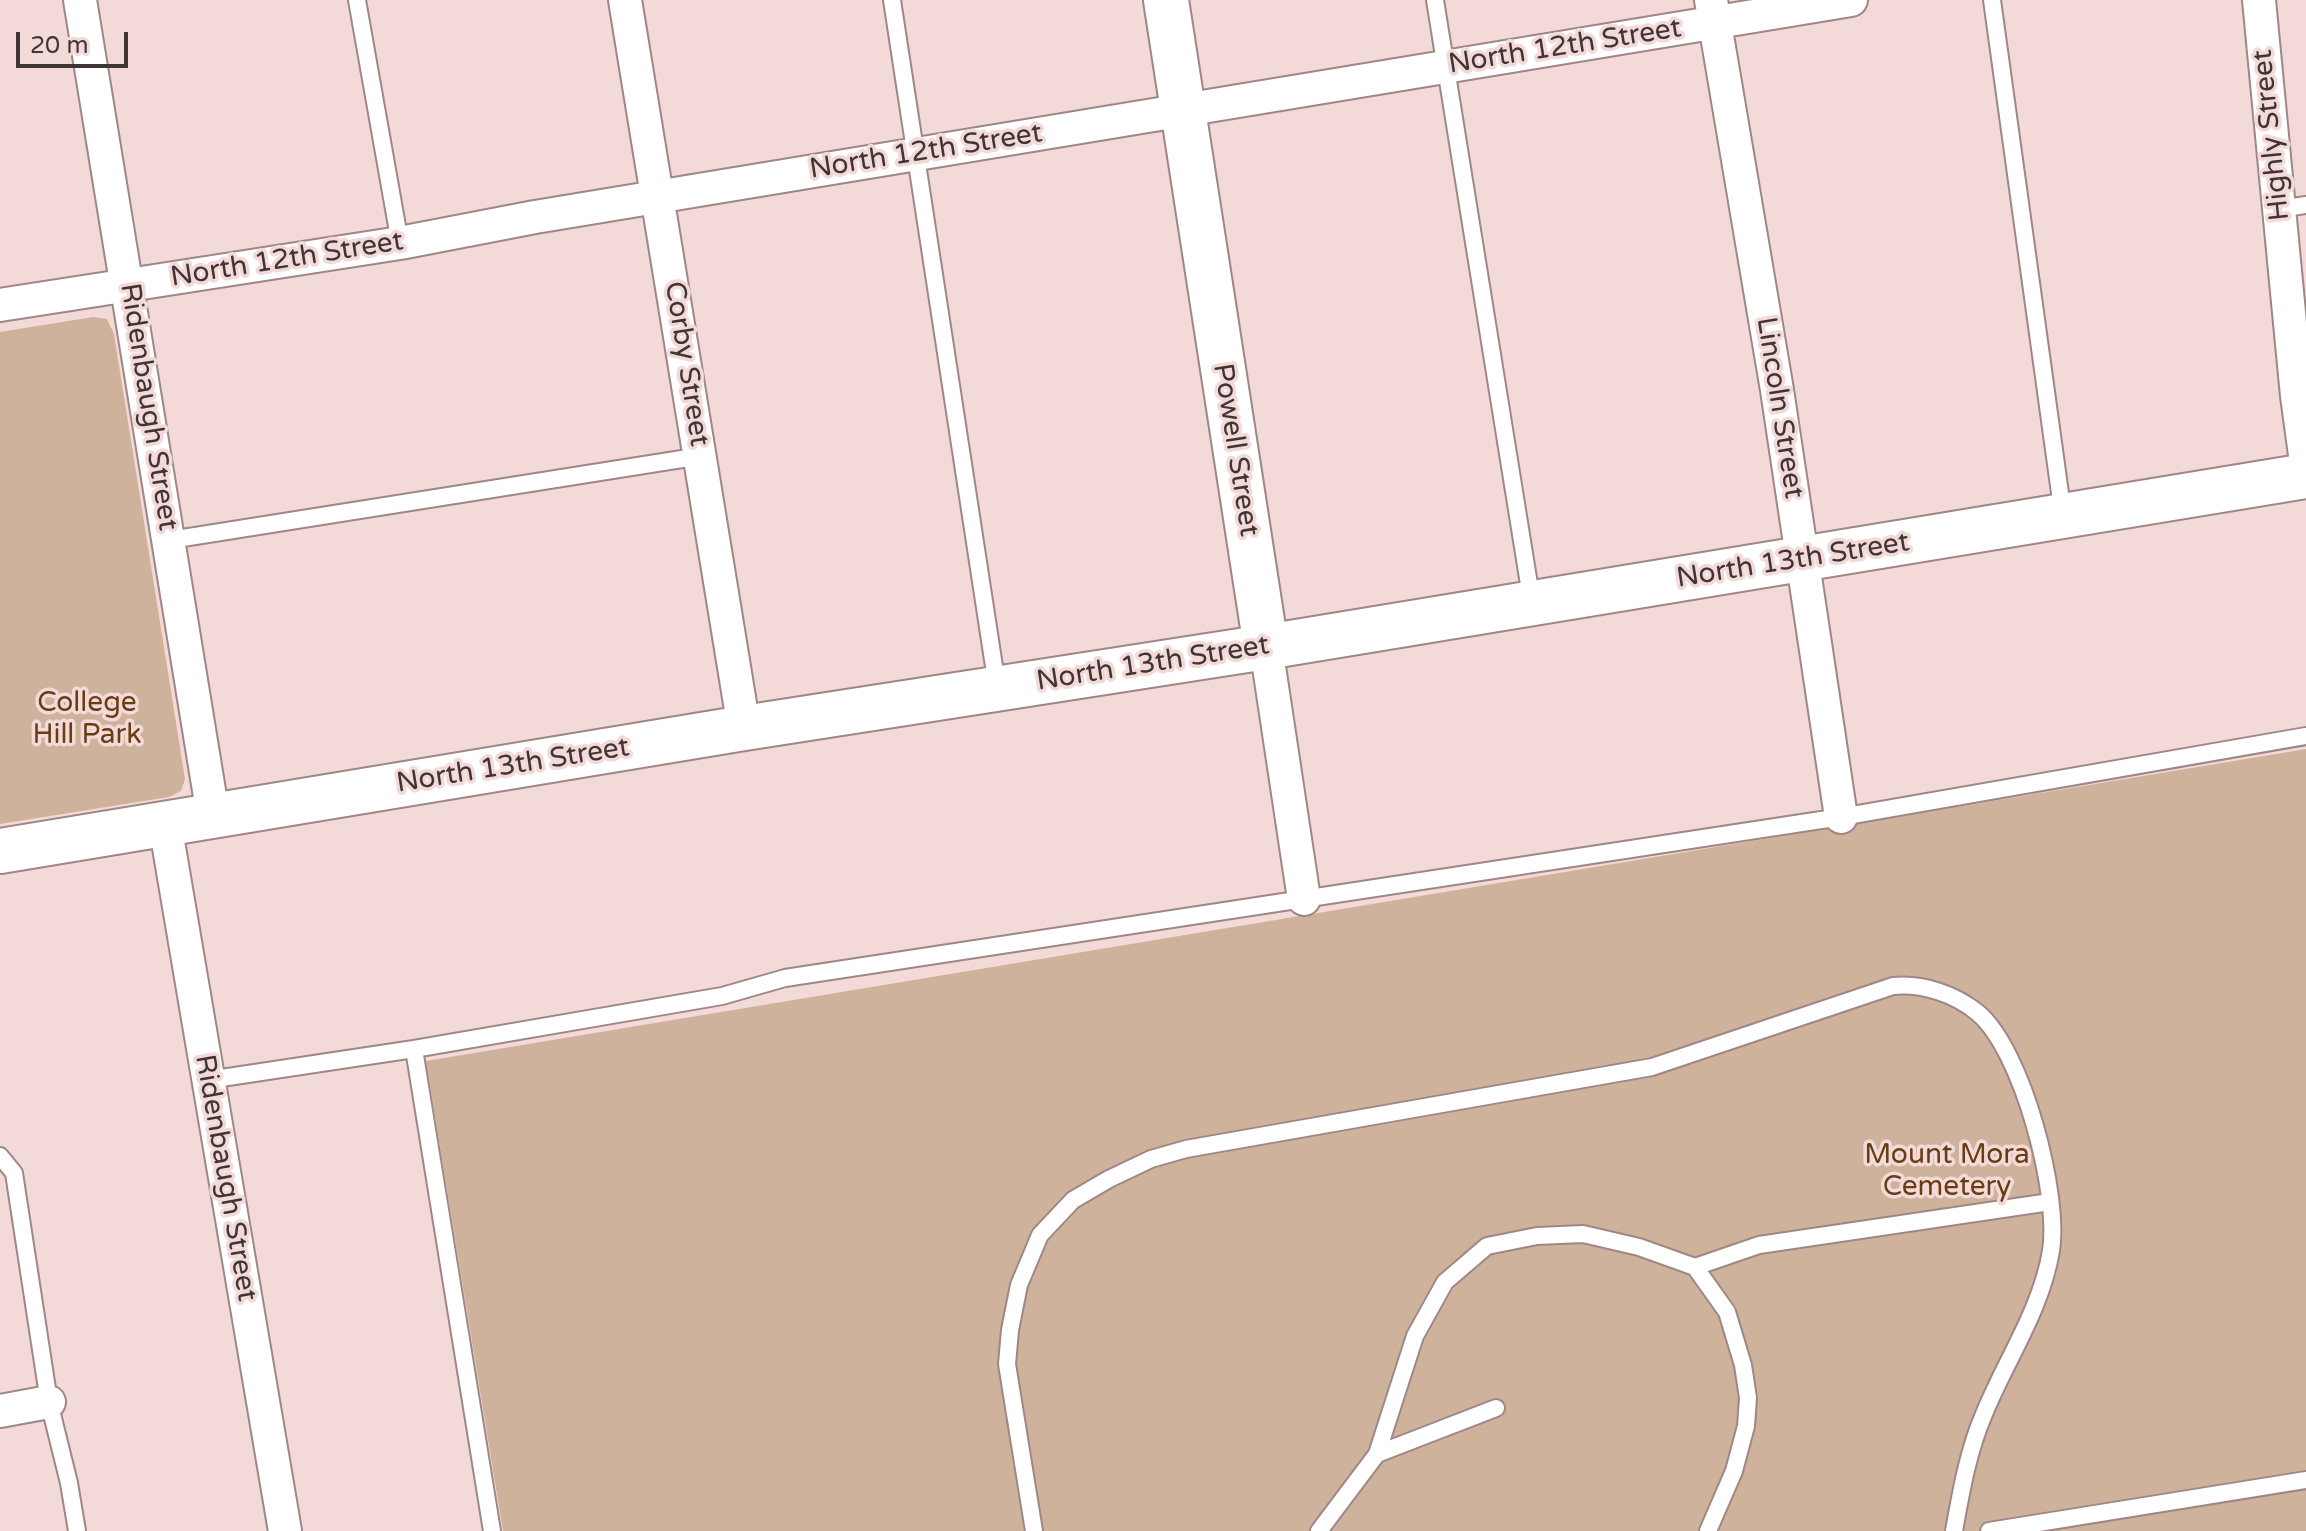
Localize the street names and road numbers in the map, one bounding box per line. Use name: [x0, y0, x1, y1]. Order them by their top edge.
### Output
street label: North 12th Street: [1446, 12, 1684, 82]
street label: Highly Street: [2246, 48, 2298, 222]
street label: North 12th Street: [807, 117, 1045, 187]
street label: North 12th Street: [168, 225, 406, 295]
street label: Corby Street: [656, 279, 716, 449]
street label: Ridenbaugh Street: [112, 281, 184, 533]
street label: Lincoln Street: [1748, 315, 1810, 501]
street label: Powell Street: [1205, 361, 1265, 539]
street label: North 13th Street: [1674, 526, 1912, 596]
street label: North 13th Street: [1034, 629, 1272, 699]
street label: North 13th Street: [394, 731, 632, 801]
street label: Ridenbaugh Street: [187, 1052, 263, 1304]

